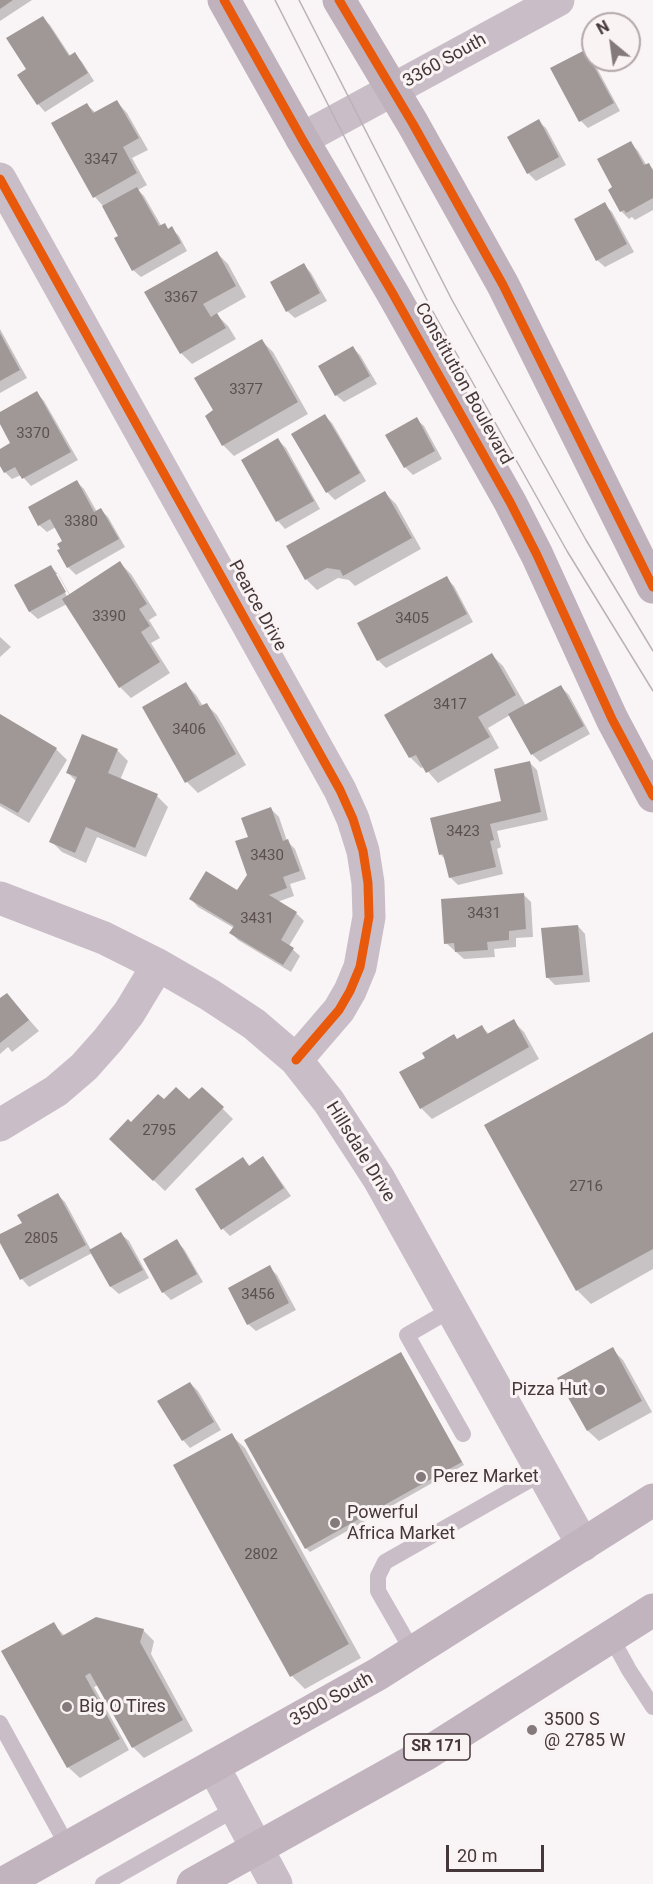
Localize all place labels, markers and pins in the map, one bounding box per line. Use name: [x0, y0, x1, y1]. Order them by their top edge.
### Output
place label: Pizza Hut: [512, 1379, 588, 1401]
marker: Pizza Hut: [593, 1383, 607, 1397]
place label: Perez Market: [433, 1466, 539, 1488]
marker: Perez Market: [414, 1470, 428, 1484]
place label: Powerful Africa Market: [347, 1502, 455, 1544]
marker: Powerful Africa Market: [328, 1516, 342, 1530]
place label: Big O Tires: [79, 1696, 166, 1718]
marker: Big O Tires: [60, 1700, 74, 1714]
place label: 3500 S @ 2785 W: [544, 1709, 626, 1752]
marker: 3500 S @ 2785 W: [525, 1723, 539, 1737]

